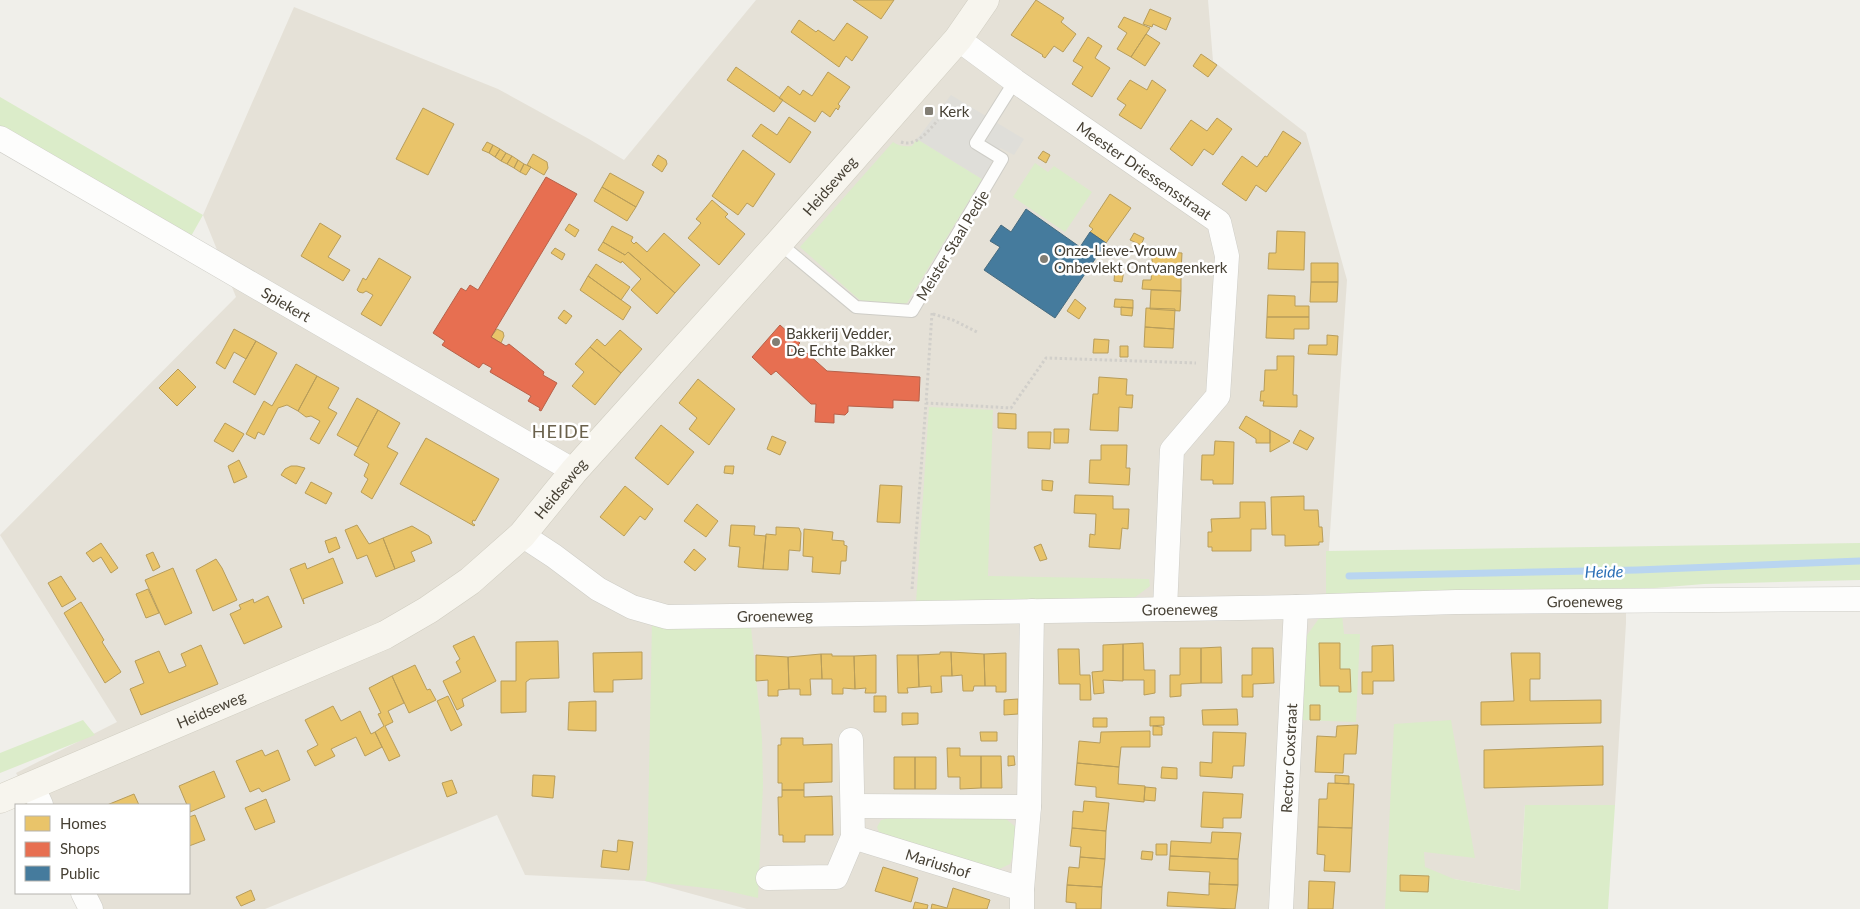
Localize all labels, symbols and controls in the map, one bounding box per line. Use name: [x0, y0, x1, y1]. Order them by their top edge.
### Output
place label: Kerk: [939, 102, 970, 120]
marker: Kerk: [923, 105, 935, 117]
street label: Meester Driessensstraat: [1073, 118, 1216, 224]
street label: Heidseweg: [798, 152, 860, 219]
street label: Meister Staal Pedje: [912, 186, 992, 304]
place label: Onze-Lieve-Vrouw Onbevlekt Ontvangenkerk: [1054, 241, 1228, 276]
marker: Onze-Lieve-Vrouw Onbevlekt Ontvangenkerk: [1038, 253, 1050, 265]
street label: Spiekert: [258, 283, 315, 326]
place label: Bakkerij Vedder, De Echte Bakker: [786, 324, 896, 359]
marker: Bakkerij Vedder, De Echte Bakker: [770, 336, 782, 348]
district label: HEIDE: [532, 420, 590, 442]
street label: Heidseweg: [530, 454, 590, 522]
water label: Heide: [1585, 561, 1624, 581]
street label: Groeneweg: [1547, 592, 1623, 610]
street label: Groeneweg: [1142, 599, 1218, 618]
street label: Groeneweg: [737, 606, 813, 625]
street label: Heidseweg: [174, 687, 248, 732]
street label: Rector Coxstraat: [1277, 702, 1300, 813]
legend: [15, 804, 190, 894]
text: Homes: [60, 814, 106, 832]
text: Shops: [60, 839, 100, 857]
street label: Mariushof: [903, 845, 973, 882]
text: Public: [60, 864, 100, 882]

